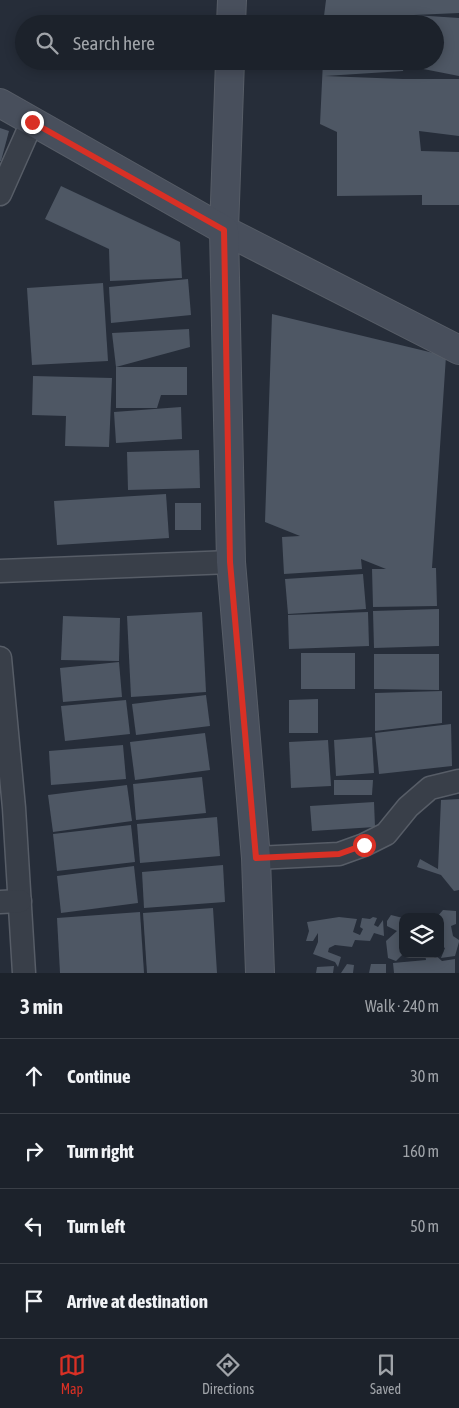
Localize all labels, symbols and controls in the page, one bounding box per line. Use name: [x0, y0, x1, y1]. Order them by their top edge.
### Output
search box: [15, 15, 444, 70]
icon: search: [33, 29, 61, 57]
text: Search here: [73, 32, 155, 54]
route end: [21, 111, 44, 134]
route start: [353, 834, 376, 857]
map controls: [399, 913, 444, 958]
button: layers: [399, 913, 444, 958]
text: 3 min: [20, 994, 63, 1018]
text: Walk · 240 m: [365, 997, 439, 1015]
icon: ahead: [20, 1062, 48, 1090]
text: Continue: [67, 1065, 131, 1087]
text: 30 m: [410, 1067, 439, 1085]
icon: right: [20, 1137, 48, 1165]
text: Turn right: [67, 1140, 134, 1162]
text: 160 m: [403, 1142, 439, 1160]
icon: left: [20, 1212, 48, 1240]
text: Turn left: [67, 1215, 125, 1237]
text: 50 m: [410, 1217, 439, 1235]
icon: arrive: [20, 1287, 48, 1315]
text: Arrive at destination: [67, 1290, 208, 1312]
tab: Map: [58, 1351, 86, 1397]
tab: Directions: [202, 1351, 254, 1397]
tab: Saved: [370, 1351, 401, 1397]

